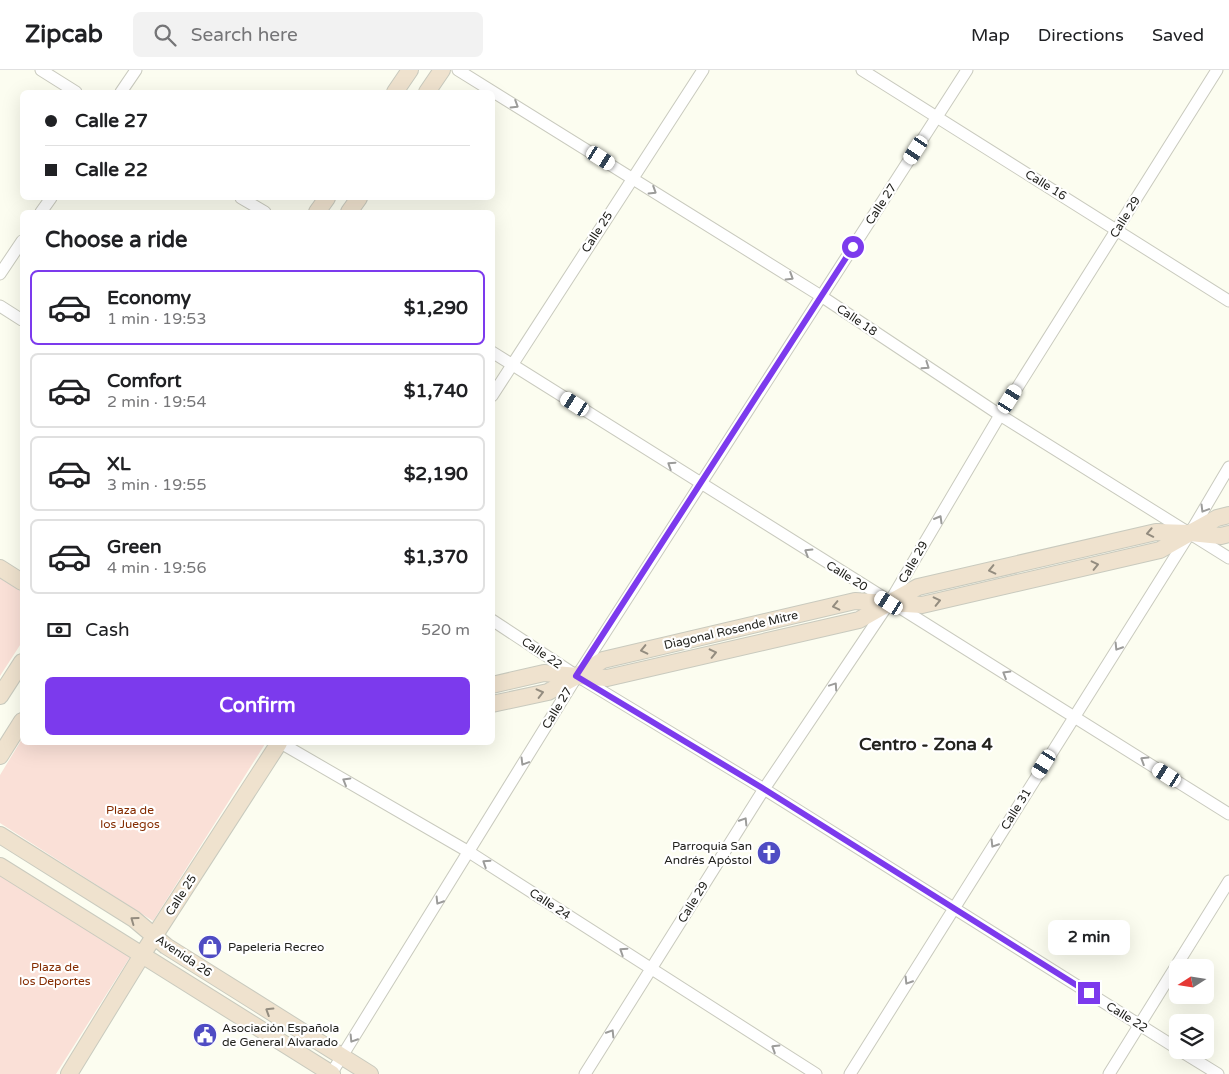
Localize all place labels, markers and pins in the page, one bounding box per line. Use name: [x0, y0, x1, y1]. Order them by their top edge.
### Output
place label: Parroquia San Andrés Apóstol: [664, 839, 752, 867]
church icon: Parroquia San Andrés Apóstol: [756, 840, 782, 866]
shop icon: Papeleria Recreo: [197, 934, 223, 960]
place label: Papeleria Recreo: [228, 940, 324, 954]
place label: Asociación Española de General Alvarado: [222, 1021, 339, 1049]
public building icon: Asociación Española de General Alvarado: [192, 1022, 218, 1048]

